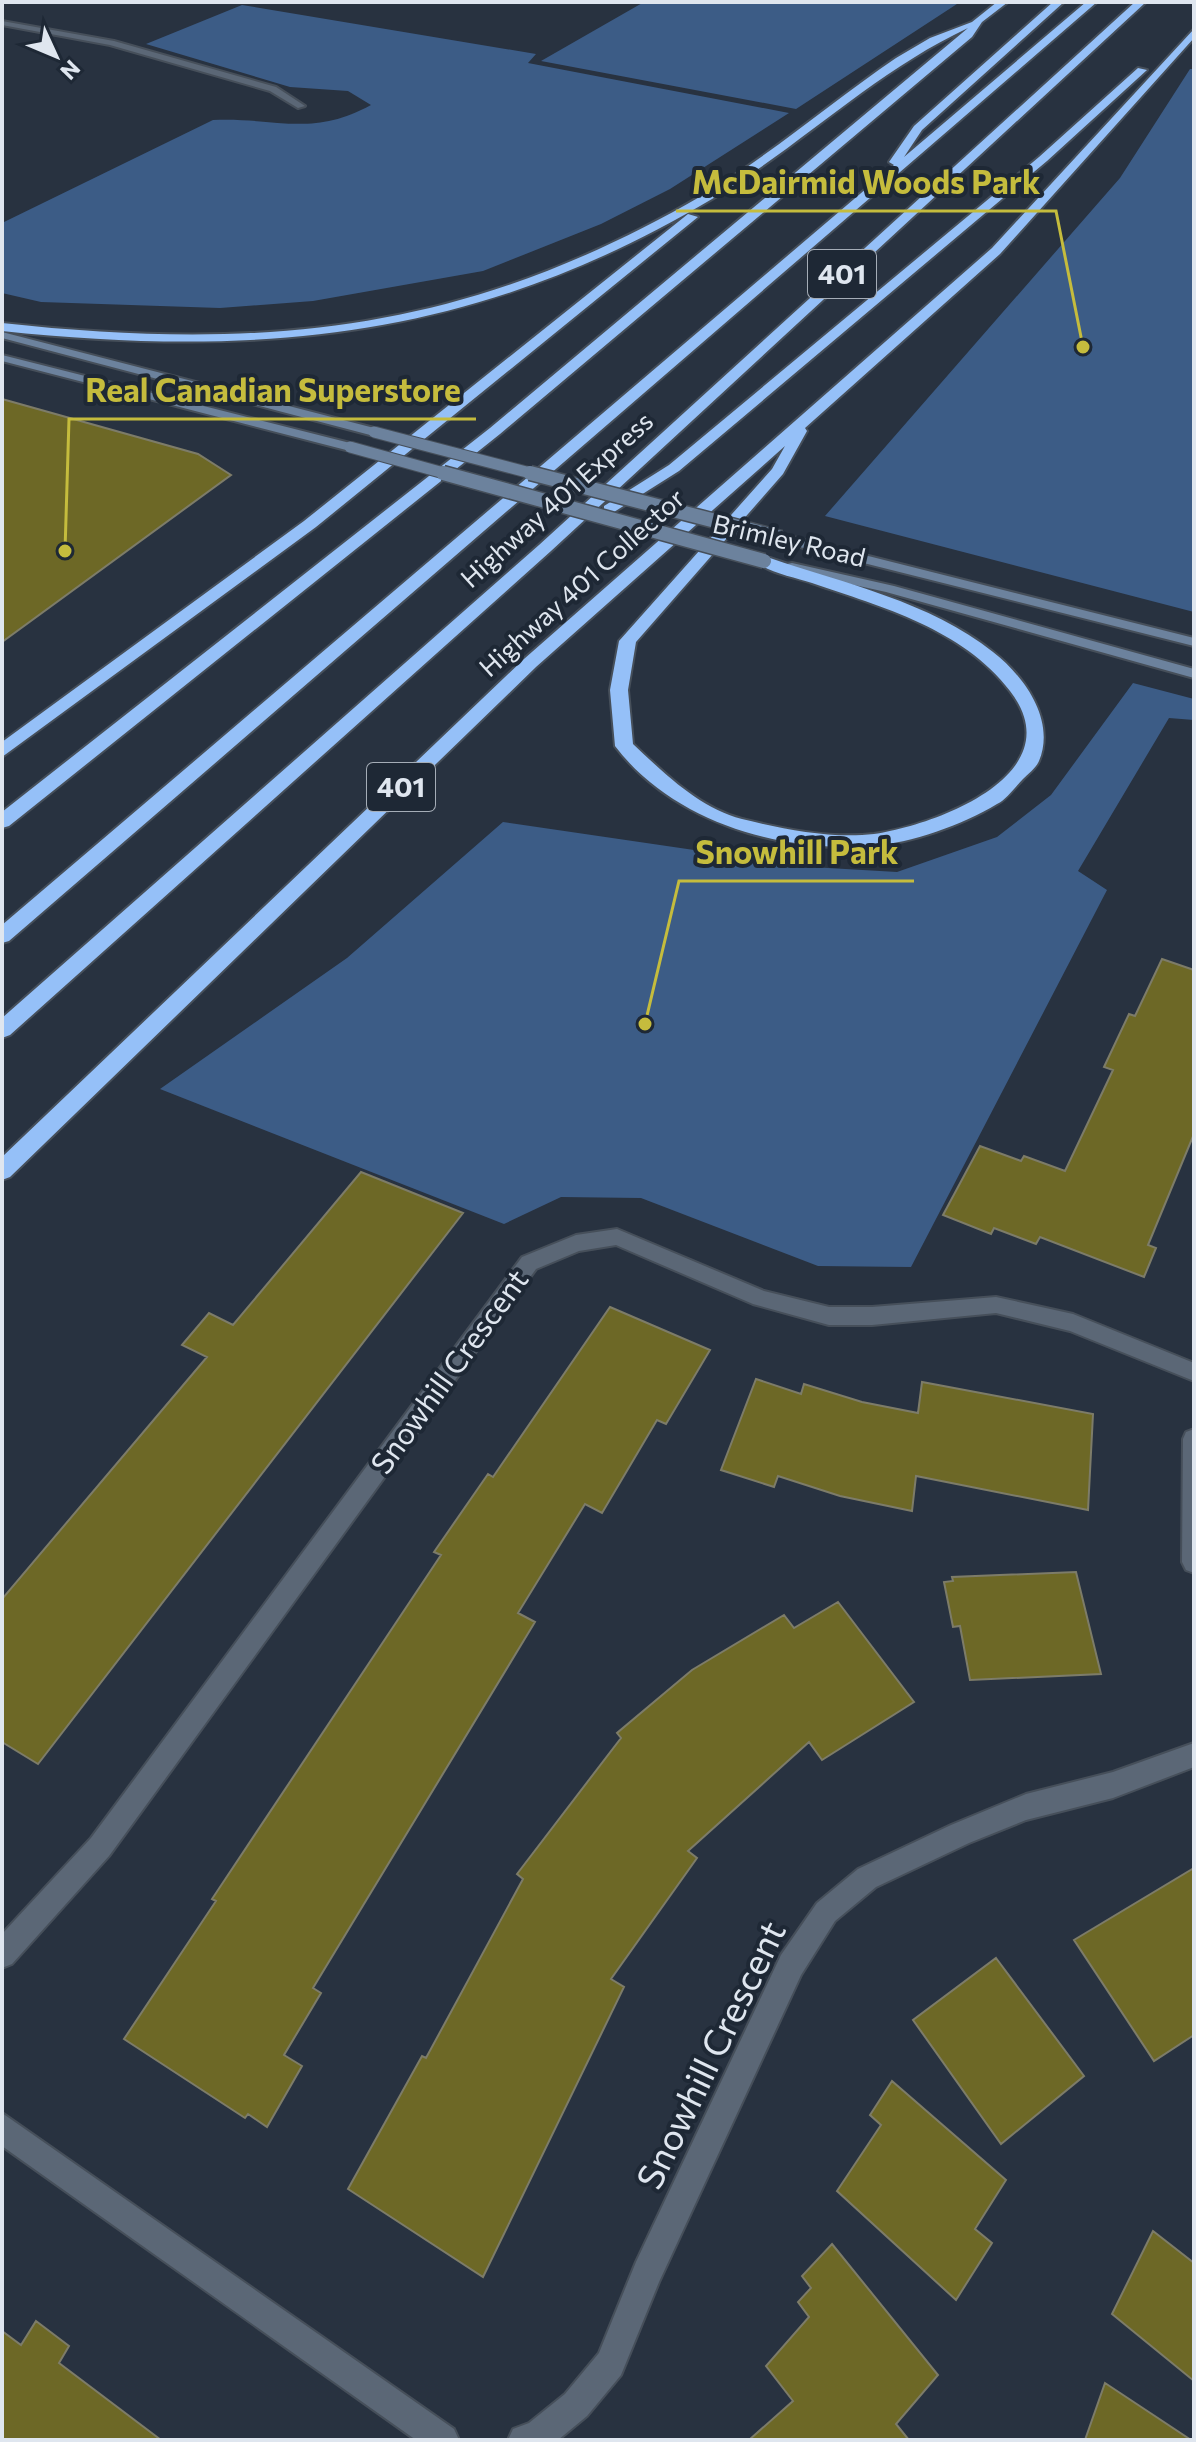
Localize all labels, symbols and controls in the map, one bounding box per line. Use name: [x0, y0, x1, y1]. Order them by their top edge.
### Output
north arrow: [16, 16, 96, 96]
text: N: [55, 55, 86, 86]
callout: McDairmid Woods Park: [676, 155, 1056, 211]
text: McDairmid Woods Park: [692, 161, 1041, 201]
road number: 401: [808, 250, 876, 298]
callout: Real Canadian Superstore: [69, 363, 476, 419]
text: Real Canadian Superstore: [85, 369, 461, 409]
street label: Highway 401 Express: [454, 404, 658, 593]
street label: Highway 401 Collector: [472, 482, 690, 682]
street label: Brimley Road: [710, 507, 869, 572]
road number: 401: [367, 763, 435, 811]
callout: Snowhill Park: [679, 825, 914, 881]
text: Snowhill Park: [696, 831, 899, 871]
street label: Snowhill Crescent: [361, 1261, 535, 1480]
street label: Snowhill Crescent: [625, 1913, 793, 2195]

